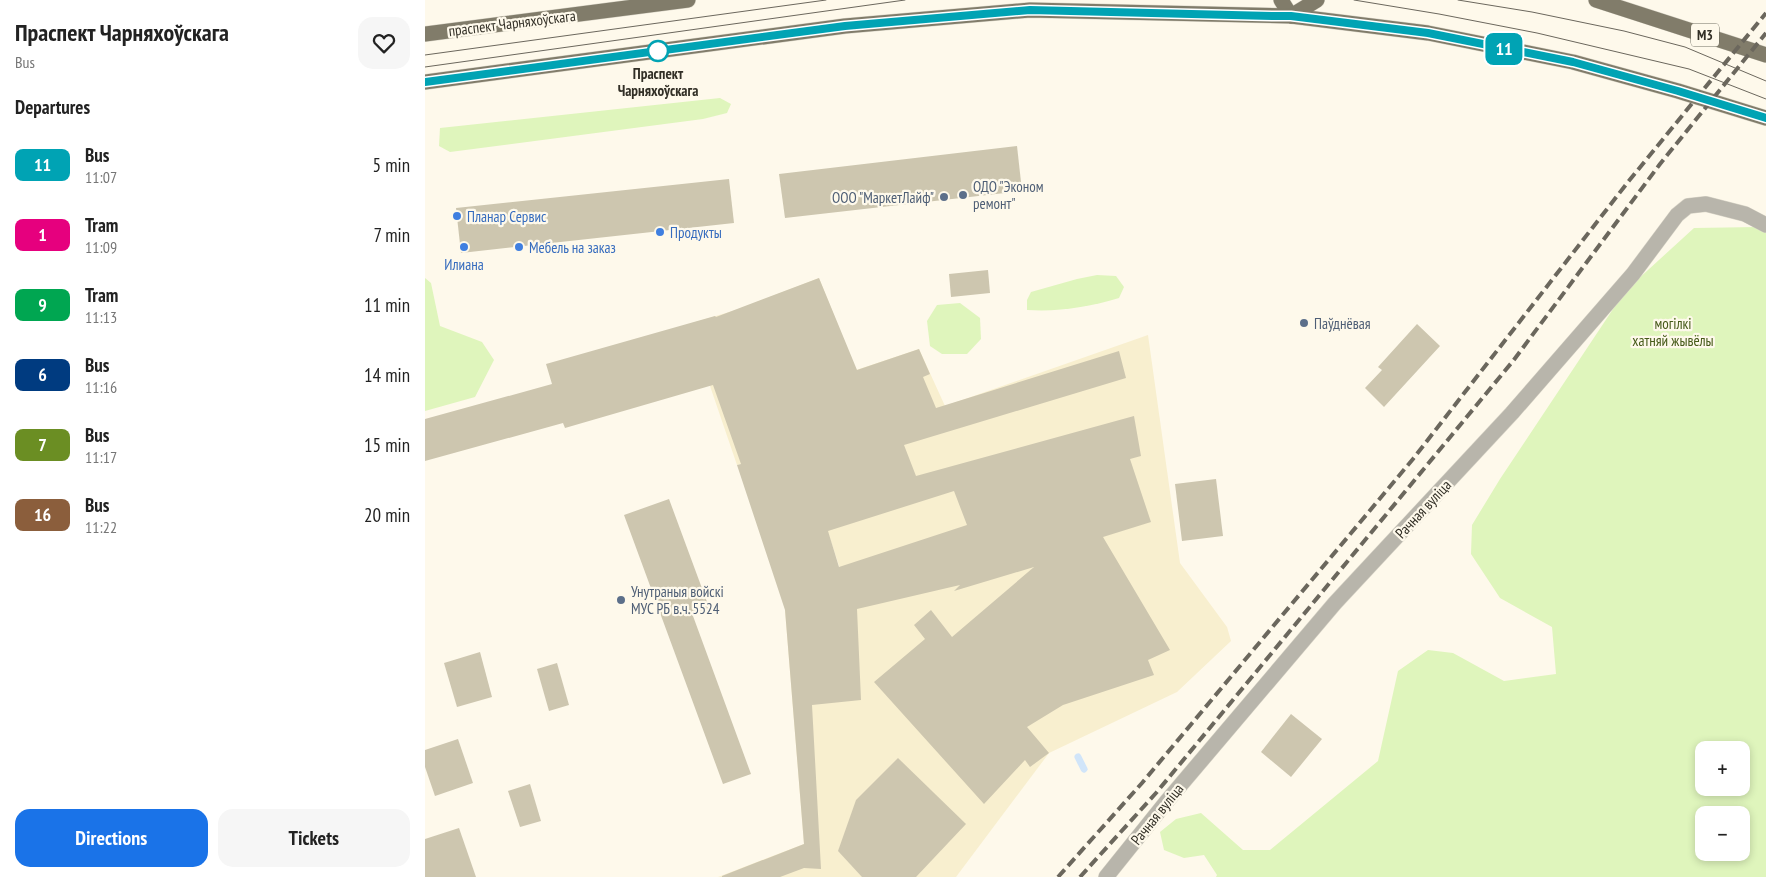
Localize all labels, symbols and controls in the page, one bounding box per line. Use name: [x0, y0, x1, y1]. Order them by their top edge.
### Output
street label: праспект Чарняхоўскага: [447, 6, 577, 40]
text: Праспект Чарняхоўскага: [15, 17, 229, 48]
button: heart: [358, 17, 410, 69]
road number: М3: [1691, 24, 1719, 46]
line badge: 11: [1481, 33, 1527, 65]
text: 11: [1495, 37, 1513, 60]
marker: Праспект Чарняхоўскага: [647, 40, 669, 62]
text: Bus: [15, 52, 35, 72]
place label: Праспект Чарняхоўскага: [618, 64, 698, 100]
text: Departures: [15, 95, 90, 119]
text: Bus: [85, 143, 109, 167]
text: 11: [34, 153, 51, 176]
text: 5 min: [373, 153, 410, 177]
text: 11:07: [85, 167, 117, 187]
place label: ОДО "Эконом ремонт": [973, 177, 1044, 213]
place label: ООО "МаркетЛайф": [832, 188, 934, 207]
marker: ОДО "Эконом ремонт": [957, 189, 969, 201]
marker: ООО "МаркетЛайф": [938, 191, 950, 203]
place label: Планар Сервис: [467, 207, 547, 226]
marker: Планар Сервис: [451, 210, 463, 222]
text: Tram: [85, 213, 118, 237]
text: 1: [38, 223, 47, 246]
text: 7 min: [373, 223, 410, 247]
place label: Продукты: [670, 223, 722, 242]
marker: Продукты: [654, 226, 666, 238]
text: 11:09: [85, 237, 117, 257]
place label: Мебель на заказ: [529, 238, 616, 257]
marker: Илиана: [458, 241, 470, 253]
marker: Мебель на заказ: [513, 241, 525, 253]
place label: Илиана: [444, 255, 484, 274]
text: Tram: [85, 283, 118, 307]
text: 9: [38, 293, 47, 316]
text: 11 min: [364, 293, 410, 317]
text: 11:13: [85, 307, 117, 327]
place label: Паўднёвая: [1314, 314, 1371, 333]
park label: могілкі хатняй жывёлы: [1632, 314, 1714, 350]
marker: Паўднёвая: [1298, 317, 1310, 329]
text: Bus: [85, 353, 109, 377]
text: 6: [38, 363, 47, 386]
text: 14 min: [364, 363, 410, 387]
text: 11:16: [85, 377, 117, 397]
text: Bus: [85, 423, 109, 447]
text: 7: [38, 433, 47, 456]
text: 15 min: [364, 433, 410, 457]
text: 11:17: [85, 447, 117, 467]
street label: Рачная вуліца: [1391, 476, 1455, 542]
text: Bus: [85, 493, 109, 517]
text: 16: [34, 503, 51, 526]
text: 20 min: [364, 503, 410, 527]
text: 11:22: [85, 517, 117, 537]
place label: Унутраныя войскі МУС РБ в.ч. 5524: [631, 582, 724, 618]
marker: Унутраныя войскі МУС РБ в.ч. 5524: [615, 594, 627, 606]
map controls: [1695, 741, 1750, 861]
button: +: [1695, 741, 1750, 796]
street label: Рачная вуліца: [1127, 780, 1187, 848]
button: −: [1695, 806, 1750, 861]
button: Directions: [15, 809, 208, 867]
button: Tickets: [218, 809, 410, 867]

